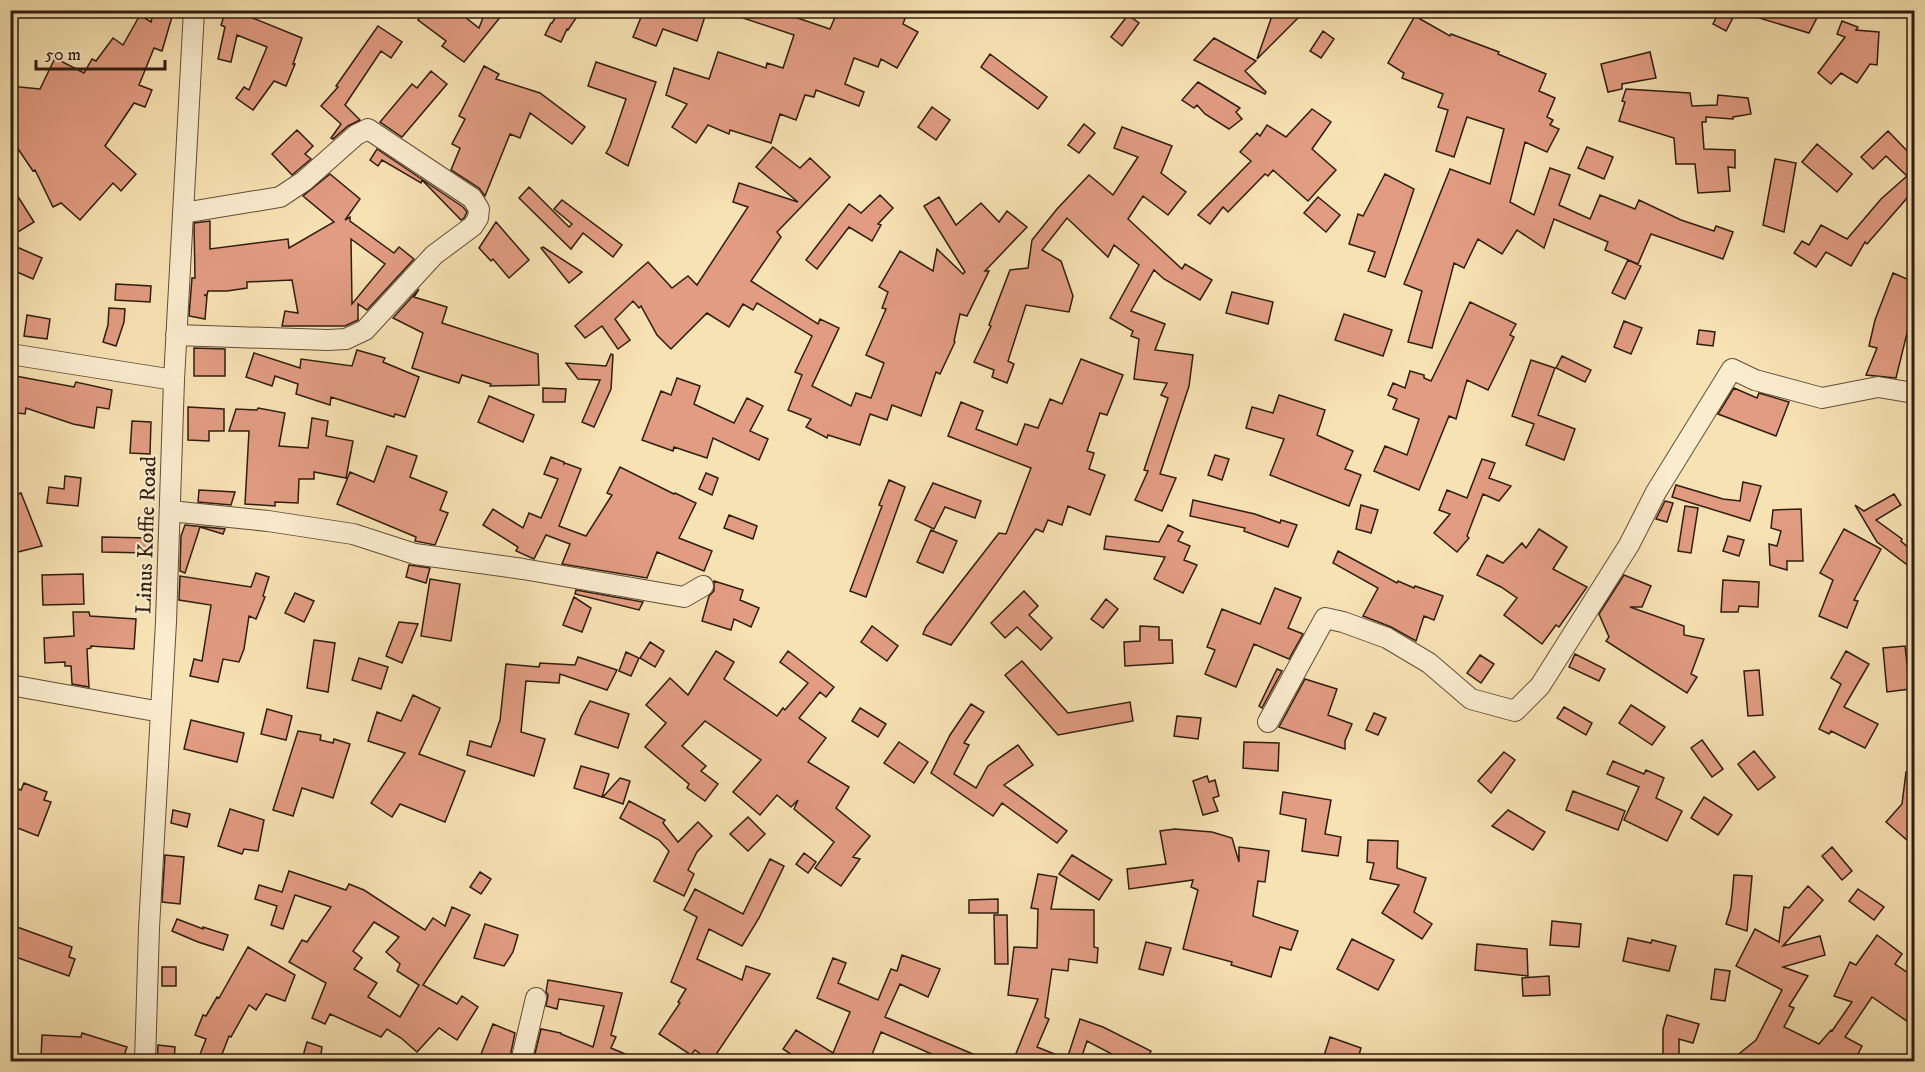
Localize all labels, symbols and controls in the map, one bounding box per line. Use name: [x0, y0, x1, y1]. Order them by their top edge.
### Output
scale bar: [36, 33, 165, 71]
text: 50 m: [45, 44, 81, 66]
street label: Linus Koffie Road: [130, 456, 163, 615]

